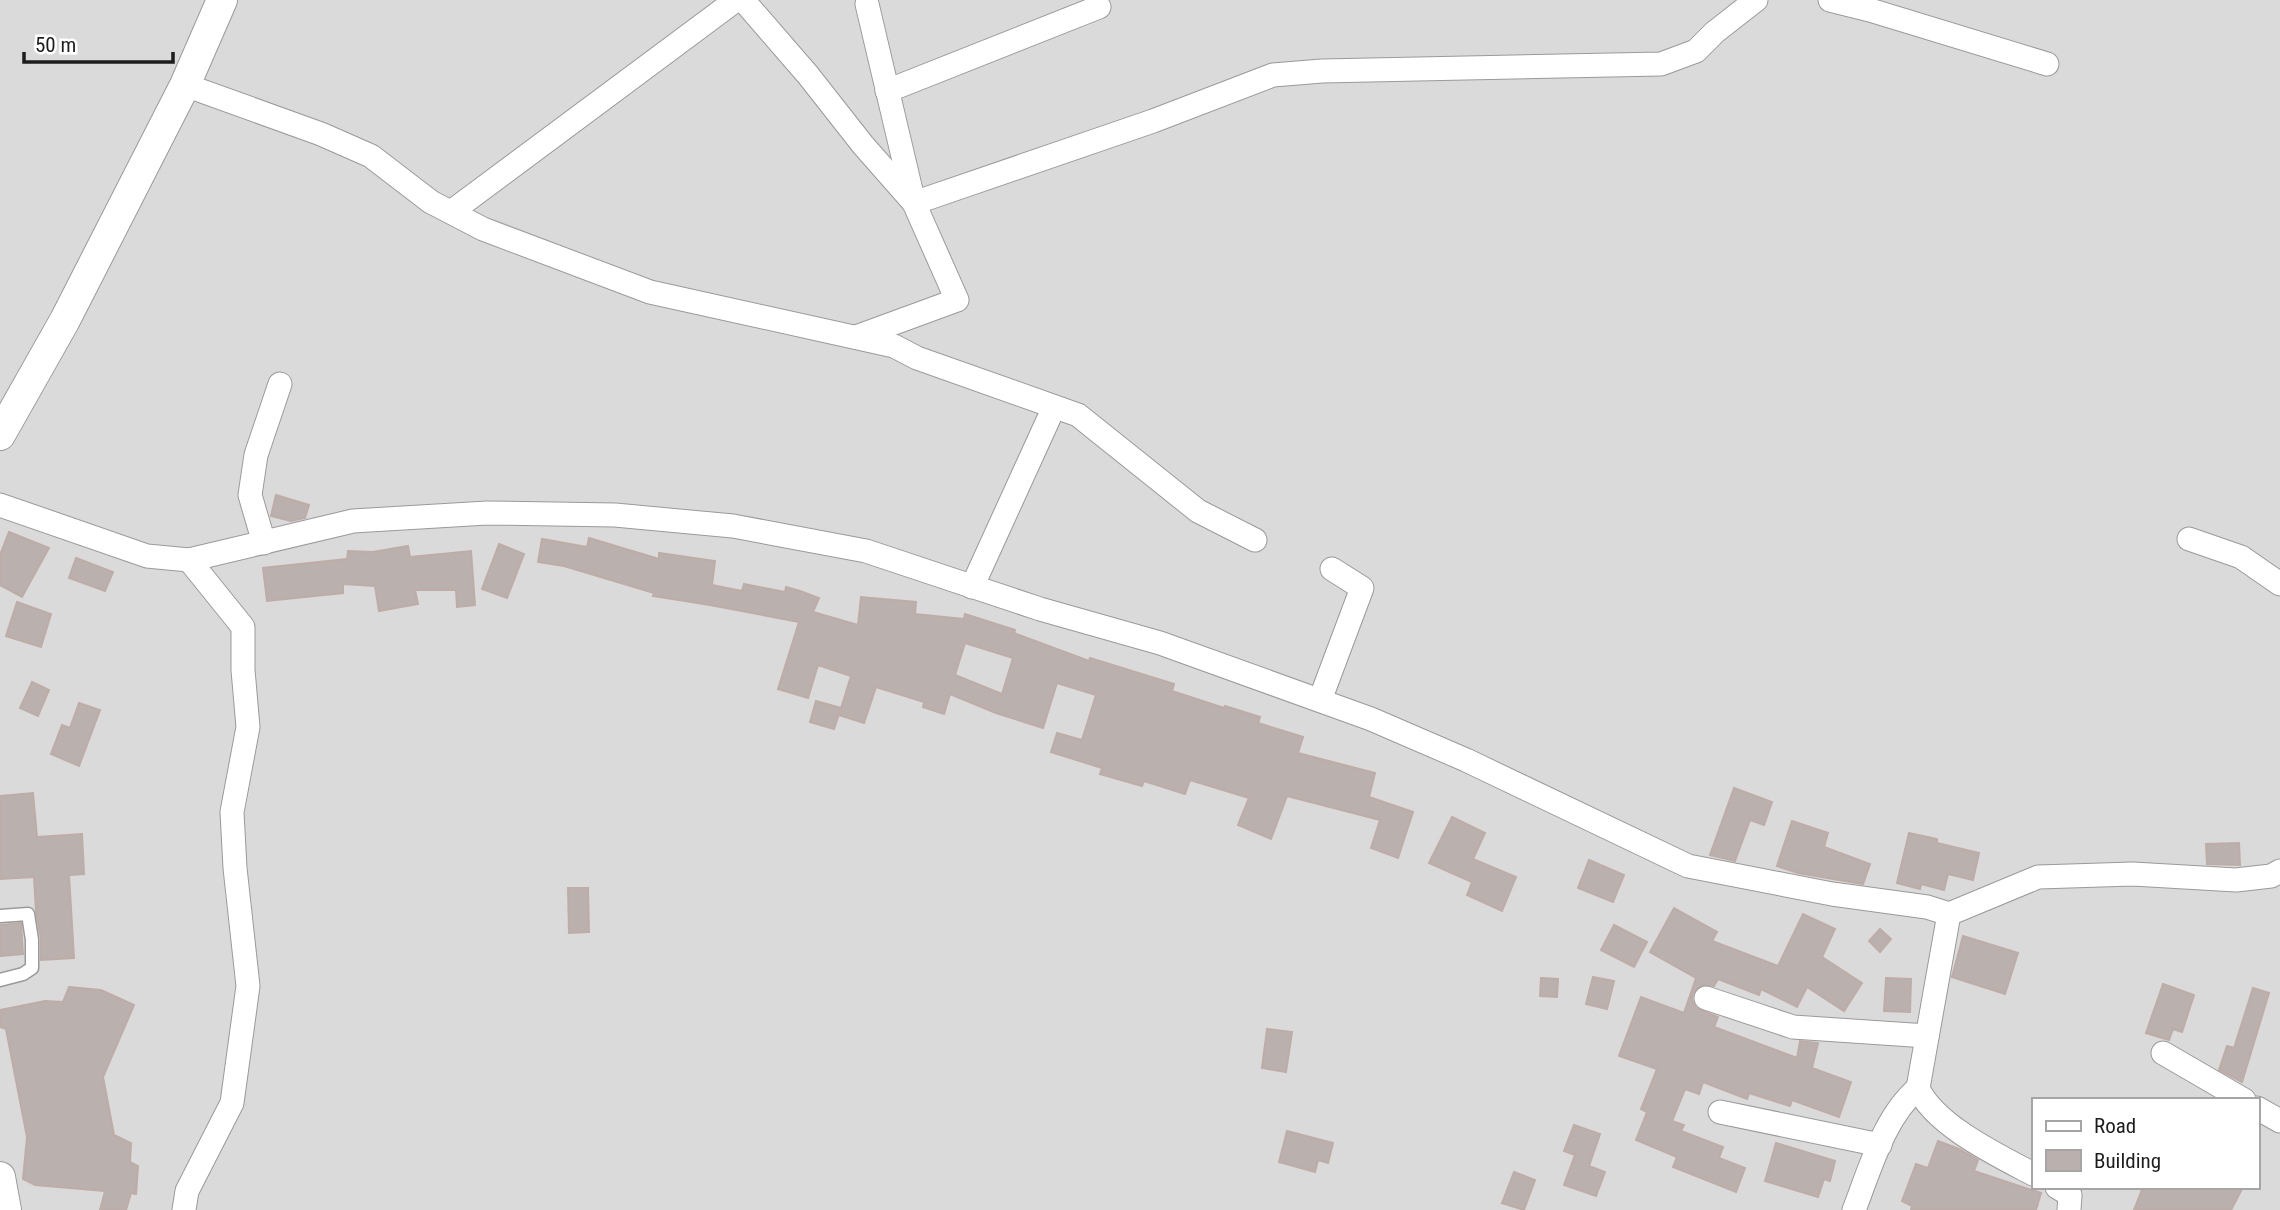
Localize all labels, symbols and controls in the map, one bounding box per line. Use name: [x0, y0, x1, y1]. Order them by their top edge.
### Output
scale bar: [24, 21, 173, 65]
text: 50 m: [35, 33, 76, 57]
legend: [2032, 1098, 2259, 1189]
text: Road: [2094, 1114, 2136, 1138]
text: Building: [2094, 1149, 2161, 1173]

